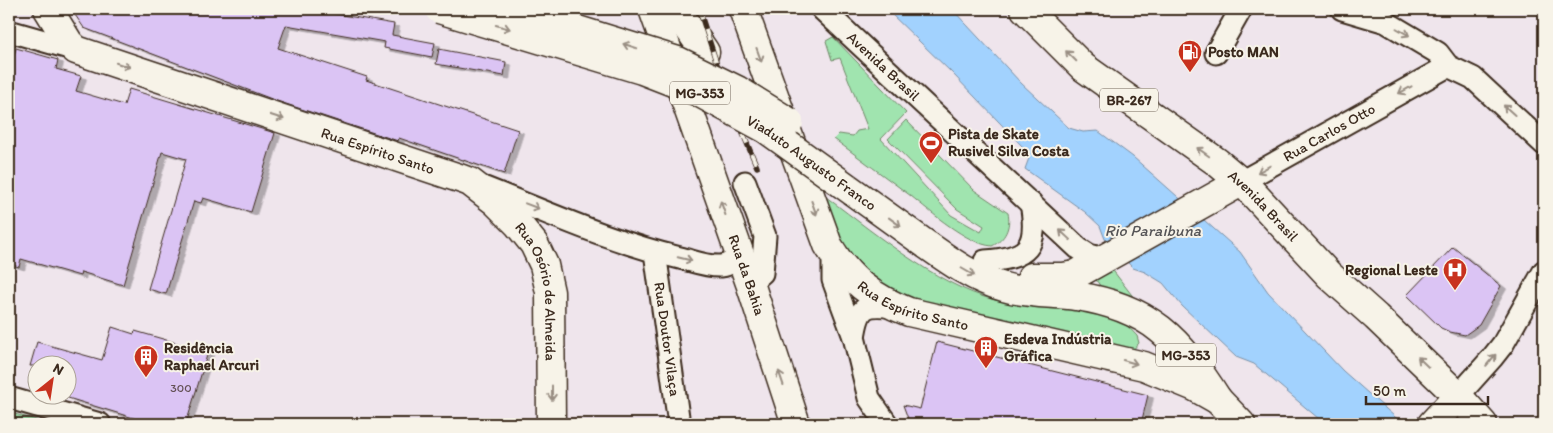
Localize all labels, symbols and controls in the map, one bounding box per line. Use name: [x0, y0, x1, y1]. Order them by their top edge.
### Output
one-way arrow: [495, 23, 511, 33]
street label: Avenida Brasil: [843, 28, 924, 105]
one-way arrow: [1395, 28, 1410, 38]
fuel station icon: Posto MAN: [1177, 39, 1203, 73]
one-way arrow: [622, 40, 638, 50]
place label: Posto MAN: [1208, 43, 1279, 61]
one-way arrow: [755, 47, 764, 62]
one-way arrow: [1065, 50, 1078, 62]
one-way arrow: [114, 61, 130, 71]
road number: MG-353: [670, 82, 730, 105]
one-way arrow: [1399, 85, 1413, 95]
road number: BR-267: [1100, 88, 1158, 112]
street label: Rua Carlos Otto: [1280, 100, 1378, 166]
one-way arrow: [1503, 104, 1516, 116]
street label: Viaduto Augusto Franco: [743, 111, 880, 215]
one-way arrow: [269, 112, 285, 122]
street label: Rua Espírito Santo: [319, 124, 437, 178]
place label: Pista de Skate Rusivel Silva Costa: [948, 125, 1070, 160]
sports icon: Pista de Skate Rusivel Silva Costa: [918, 130, 944, 164]
one-way arrow: [1196, 147, 1210, 157]
one-way arrow: [1256, 164, 1271, 174]
street label: Avenida Brasil: [1224, 166, 1303, 246]
one-way arrow: [718, 200, 727, 216]
one-way arrow: [810, 200, 819, 215]
one-way arrow: [524, 202, 539, 211]
one-way arrow: [888, 217, 902, 227]
street label: Rua Osório de Almeida: [511, 218, 560, 361]
water label: Rio Paraibuna: [1105, 221, 1202, 240]
one-way arrow: [1058, 229, 1071, 241]
street label: Rua da Bahia: [725, 232, 769, 318]
one-way arrow: [677, 255, 693, 264]
hospital icon: Regional Leste: [1442, 257, 1468, 291]
place label: Regional Leste: [1345, 261, 1438, 280]
one-way arrow: [960, 267, 975, 277]
street label: Rua Espírito Santo: [854, 277, 970, 334]
street label: Rua Doutor Vilaça: [650, 281, 684, 398]
place label: Esdeva Indústria Gráfica: [1004, 330, 1112, 365]
building icon: Esdeva Indústria Gráfica: [973, 335, 999, 369]
place label: Residência Raphael Arcuri: [164, 339, 259, 375]
building icon: Residência Raphael Arcuri: [133, 344, 159, 378]
road number: MG-353: [1156, 344, 1216, 366]
one-way arrow: [1485, 353, 1496, 366]
north arrow: [28, 356, 78, 406]
one-way arrow: [1416, 356, 1429, 368]
one-way arrow: [1121, 358, 1137, 368]
text: N: [50, 359, 67, 379]
one-way arrow: [776, 371, 785, 386]
scale bar: [1366, 373, 1488, 405]
house number: 300: [170, 381, 192, 395]
text: 50 m: [1373, 382, 1406, 400]
one-way arrow: [547, 385, 557, 401]

